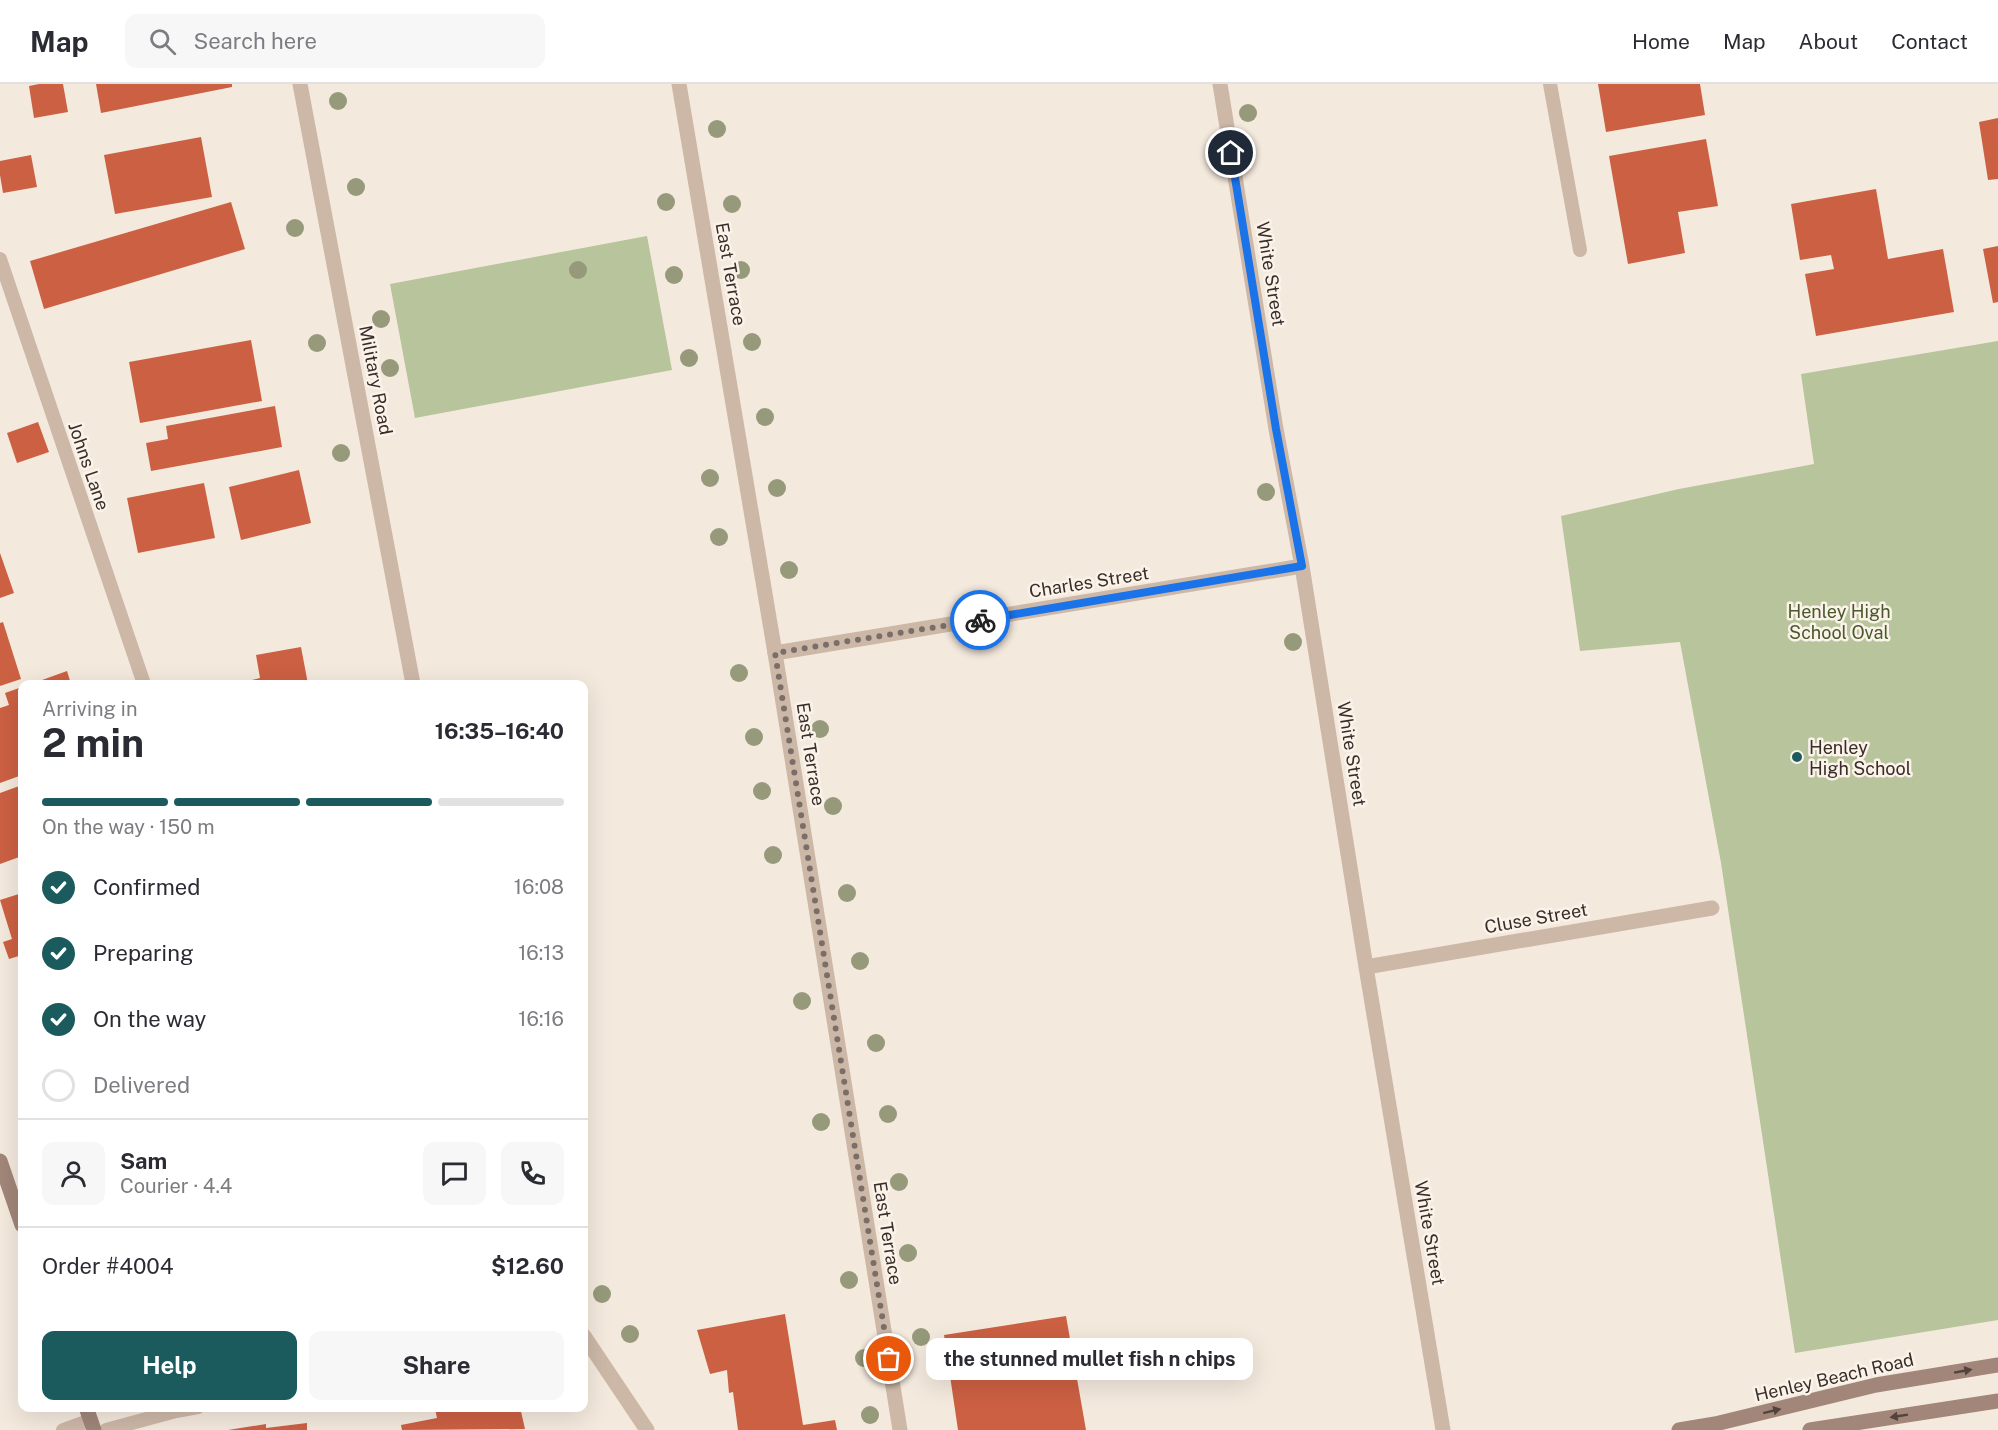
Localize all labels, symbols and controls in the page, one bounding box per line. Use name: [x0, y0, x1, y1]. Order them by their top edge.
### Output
search box: [125, 14, 545, 68]
text: Map: [30, 25, 89, 58]
icon: search: [146, 25, 179, 58]
text: Search here: [194, 28, 317, 54]
text: Home: [1632, 29, 1690, 54]
text: Map: [1723, 29, 1766, 54]
text: About: [1799, 29, 1858, 54]
text: Contact: [1891, 29, 1968, 54]
pin: [1205, 127, 1256, 178]
icon: home: [1214, 136, 1247, 169]
street label: White Street: [1252, 220, 1290, 328]
street label: East Terrace: [712, 221, 750, 327]
street label: Military Road: [355, 323, 397, 437]
street label: Johns Lane: [64, 419, 114, 513]
street label: Charles Street: [1028, 562, 1150, 602]
courier: [950, 590, 1010, 650]
park label: Henley High School Oval: [1787, 601, 1891, 643]
icon: bike: [964, 604, 997, 637]
text: Arriving in: [42, 697, 137, 721]
street label: White Street: [1333, 700, 1371, 808]
street label: East Terrace: [792, 701, 830, 807]
text: 16:35–16:40: [435, 718, 564, 744]
text: 2 min: [42, 720, 144, 766]
place label: Henley High School: [1809, 737, 1911, 779]
marker: Henley High School: [1790, 750, 1804, 764]
text: On the way · 150 m: [42, 815, 214, 839]
icon: check: [42, 871, 75, 904]
text: Confirmed: [93, 874, 200, 900]
text: 16:08: [514, 875, 564, 899]
street label: Cluse Street: [1483, 899, 1589, 937]
icon: check: [42, 937, 75, 970]
text: Preparing: [93, 940, 194, 966]
text: 16:13: [518, 941, 564, 965]
icon: check: [42, 1003, 75, 1036]
text: On the way: [93, 1006, 206, 1032]
text: 16:16: [518, 1007, 564, 1031]
text: Delivered: [93, 1072, 190, 1098]
button: person: [42, 1142, 105, 1205]
button: chat: [423, 1142, 486, 1205]
button: phone: [501, 1142, 564, 1205]
text: Sam: [120, 1148, 167, 1174]
text: Courier · 4.4: [120, 1174, 232, 1198]
street label: White Street: [1410, 1179, 1450, 1287]
street label: East Terrace: [869, 1180, 907, 1286]
text: Order #4004: [42, 1253, 174, 1279]
text: $12.60: [491, 1253, 564, 1279]
button: Help: [42, 1331, 297, 1400]
button: Share: [309, 1331, 564, 1400]
pin: [863, 1333, 914, 1384]
callout: the stunned mullet fish n chips: [925, 1338, 1252, 1380]
icon: bag: [872, 1342, 905, 1375]
text: the stunned mullet fish n chips: [943, 1347, 1236, 1371]
street label: Henley Beach Road: [1752, 1348, 1916, 1406]
one-way arrow: [1953, 1366, 1972, 1375]
one-way arrow: [1763, 1405, 1781, 1415]
one-way arrow: [1889, 1412, 1908, 1421]

